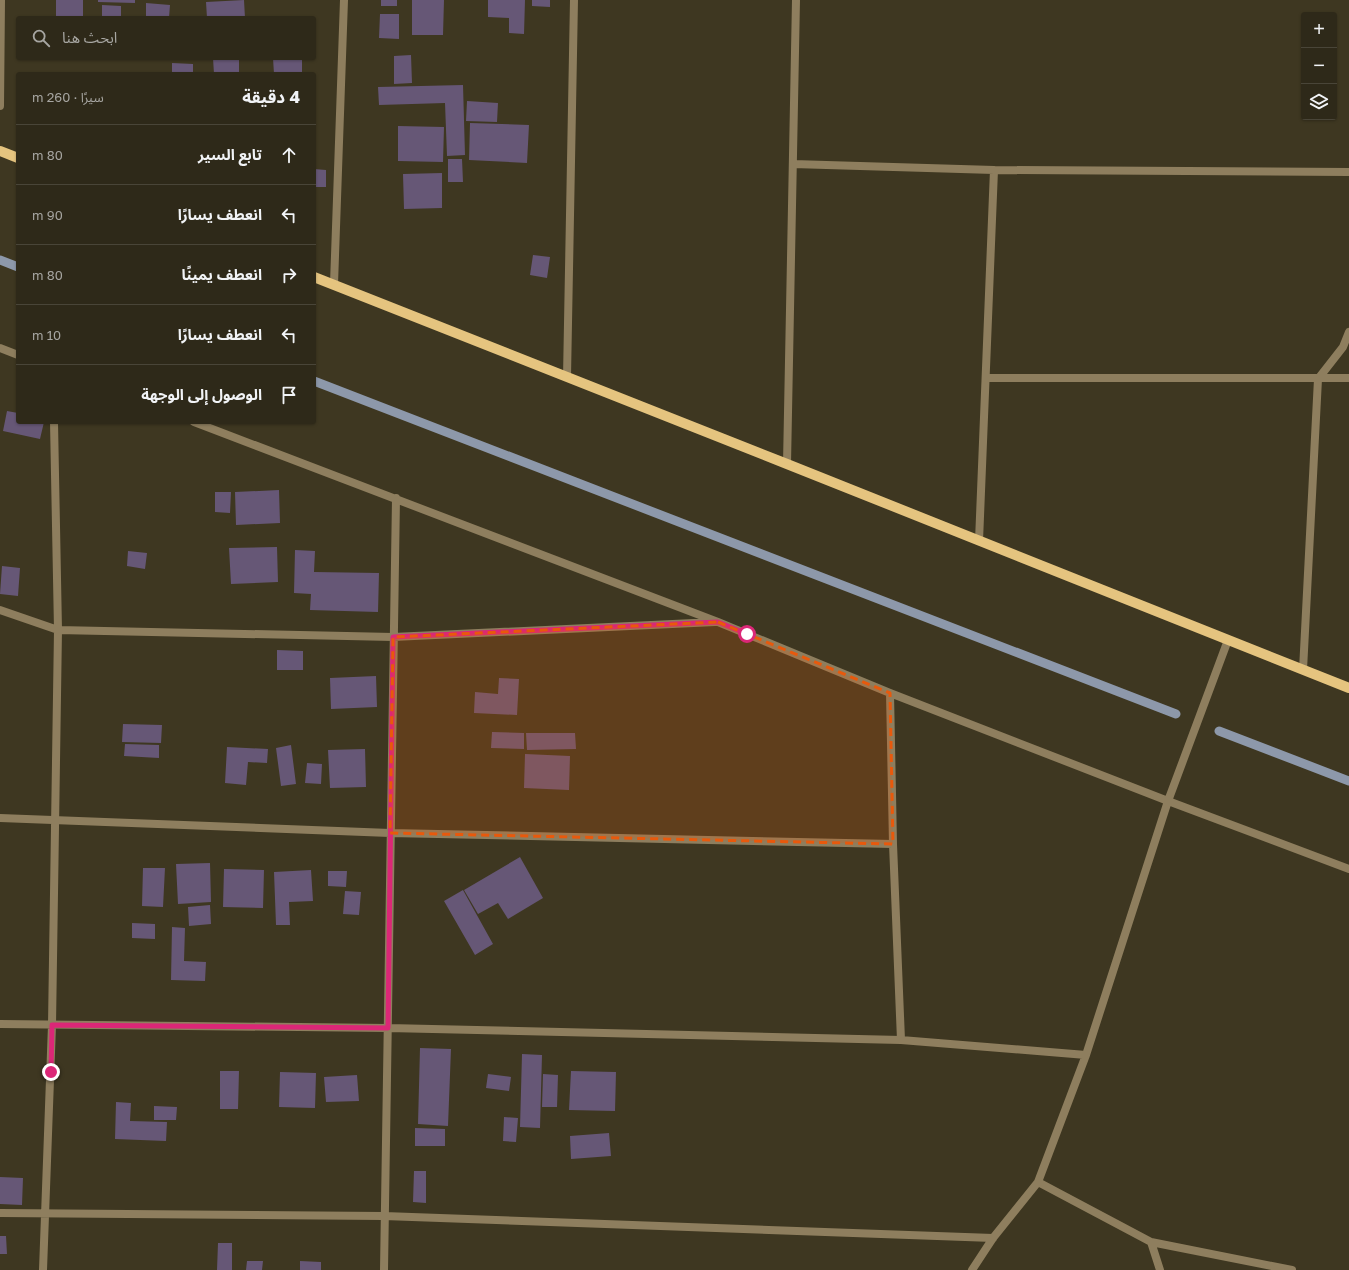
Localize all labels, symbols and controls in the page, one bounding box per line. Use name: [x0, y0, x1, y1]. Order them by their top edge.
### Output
map controls: [1301, 12, 1337, 120]
button: +: [1301, 12, 1337, 48]
search box: [16, 16, 316, 60]
icon: search: [30, 27, 52, 49]
text: ابحث هنا: [62, 28, 117, 46]
button: −: [1301, 48, 1337, 84]
button: layers: [1301, 84, 1337, 120]
text: 4 دقيقة: [242, 86, 300, 107]
text: سيرًا · 260 m: [32, 89, 104, 105]
icon: ahead: [278, 144, 300, 166]
text: تابع السير: [198, 145, 262, 163]
text: 80 m: [32, 147, 63, 163]
icon: left: [278, 204, 300, 226]
text: انعطف يسارًا: [178, 205, 262, 223]
text: 90 m: [32, 207, 63, 223]
icon: right: [278, 264, 300, 286]
text: انعطف يمينًا: [182, 265, 262, 283]
text: 80 m: [32, 267, 63, 283]
icon: left: [278, 324, 300, 346]
text: انعطف يسارًا: [178, 325, 262, 343]
text: 10 m: [32, 327, 61, 343]
icon: arrive: [278, 384, 300, 406]
text: الوصول إلى الوجهة: [141, 385, 262, 403]
route start: [738, 625, 756, 643]
route end: [42, 1063, 60, 1081]

